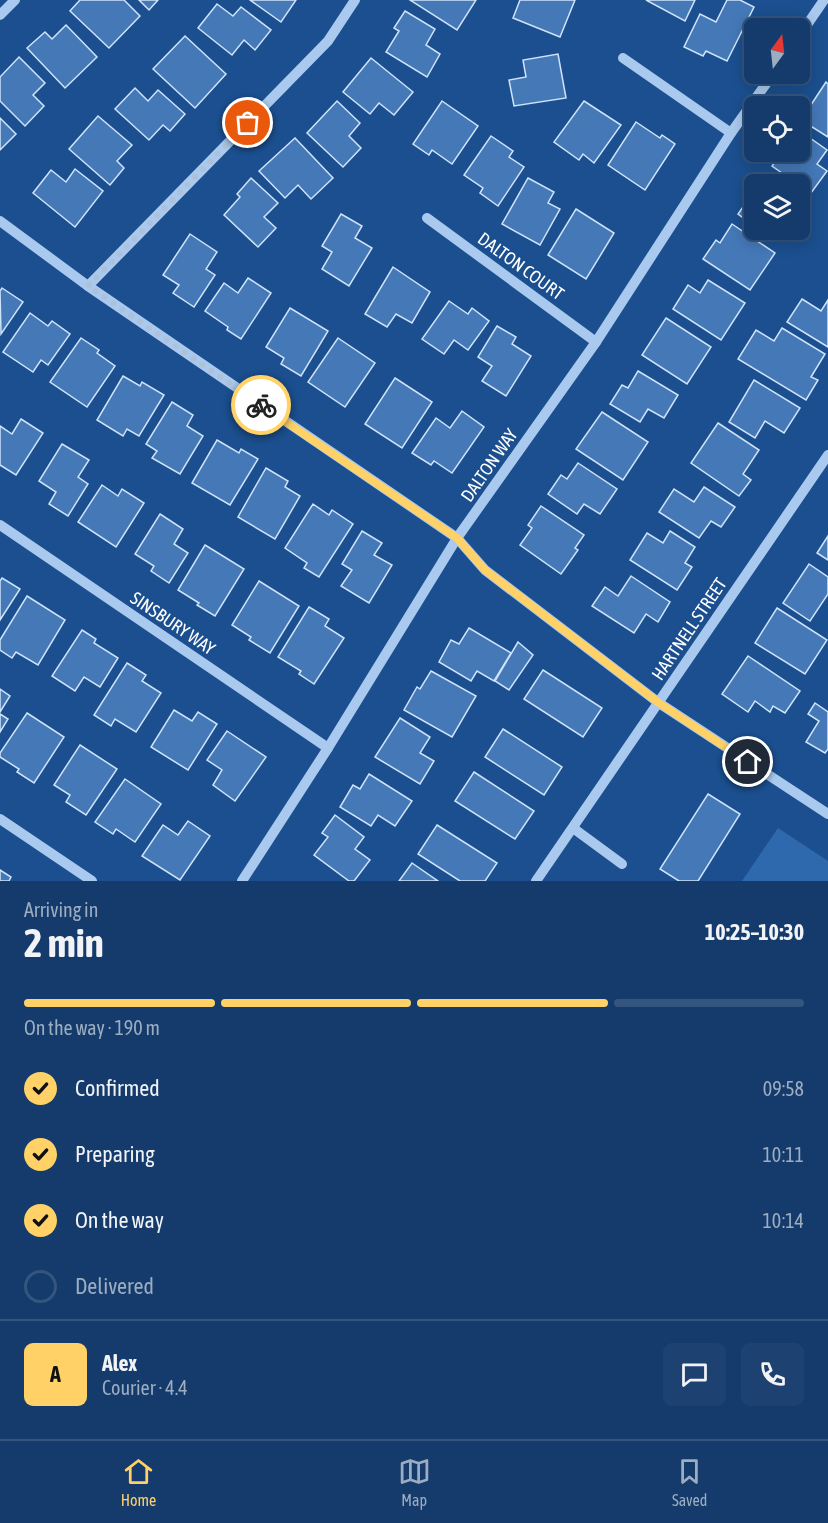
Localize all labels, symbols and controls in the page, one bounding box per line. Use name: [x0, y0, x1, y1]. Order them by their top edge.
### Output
north arrow: [744, 18, 810, 84]
map controls: [744, 18, 810, 240]
button: locate: [744, 96, 810, 162]
pin: [222, 97, 273, 148]
icon: bag: [231, 106, 264, 139]
button: layers: [744, 174, 810, 240]
street label: DALTON COURT: [474, 228, 568, 304]
courier: [231, 375, 291, 435]
icon: bike: [245, 389, 278, 422]
street label: DALTON WAY: [456, 425, 522, 505]
street label: HARTNELL STREET: [647, 574, 731, 684]
street label: SINSBURY WAY: [127, 587, 219, 659]
pin: [722, 736, 773, 787]
icon: home: [731, 745, 764, 778]
text: Arriving in: [24, 898, 98, 921]
text: 10:25–10:30: [705, 919, 804, 945]
text: 2 min: [24, 921, 104, 965]
text: On the way · 190 m: [24, 1016, 160, 1039]
icon: check: [24, 1072, 57, 1105]
text: Confirmed: [75, 1075, 160, 1101]
text: 09:58: [763, 1077, 804, 1100]
icon: check: [24, 1138, 57, 1171]
text: Preparing: [75, 1141, 155, 1167]
text: 10:11: [762, 1143, 804, 1166]
icon: check: [24, 1204, 57, 1237]
text: On the way: [75, 1207, 164, 1233]
text: 10:14: [762, 1209, 804, 1232]
text: Delivered: [75, 1273, 154, 1299]
button: chat: [663, 1343, 726, 1406]
button: phone: [741, 1343, 804, 1406]
text: Alex: [102, 1350, 137, 1376]
text: A: [50, 1361, 61, 1387]
text: Courier · 4.4: [102, 1376, 188, 1399]
tab: Home: [121, 1455, 156, 1509]
tab: Map: [398, 1455, 431, 1509]
tab: Saved: [672, 1455, 707, 1509]

